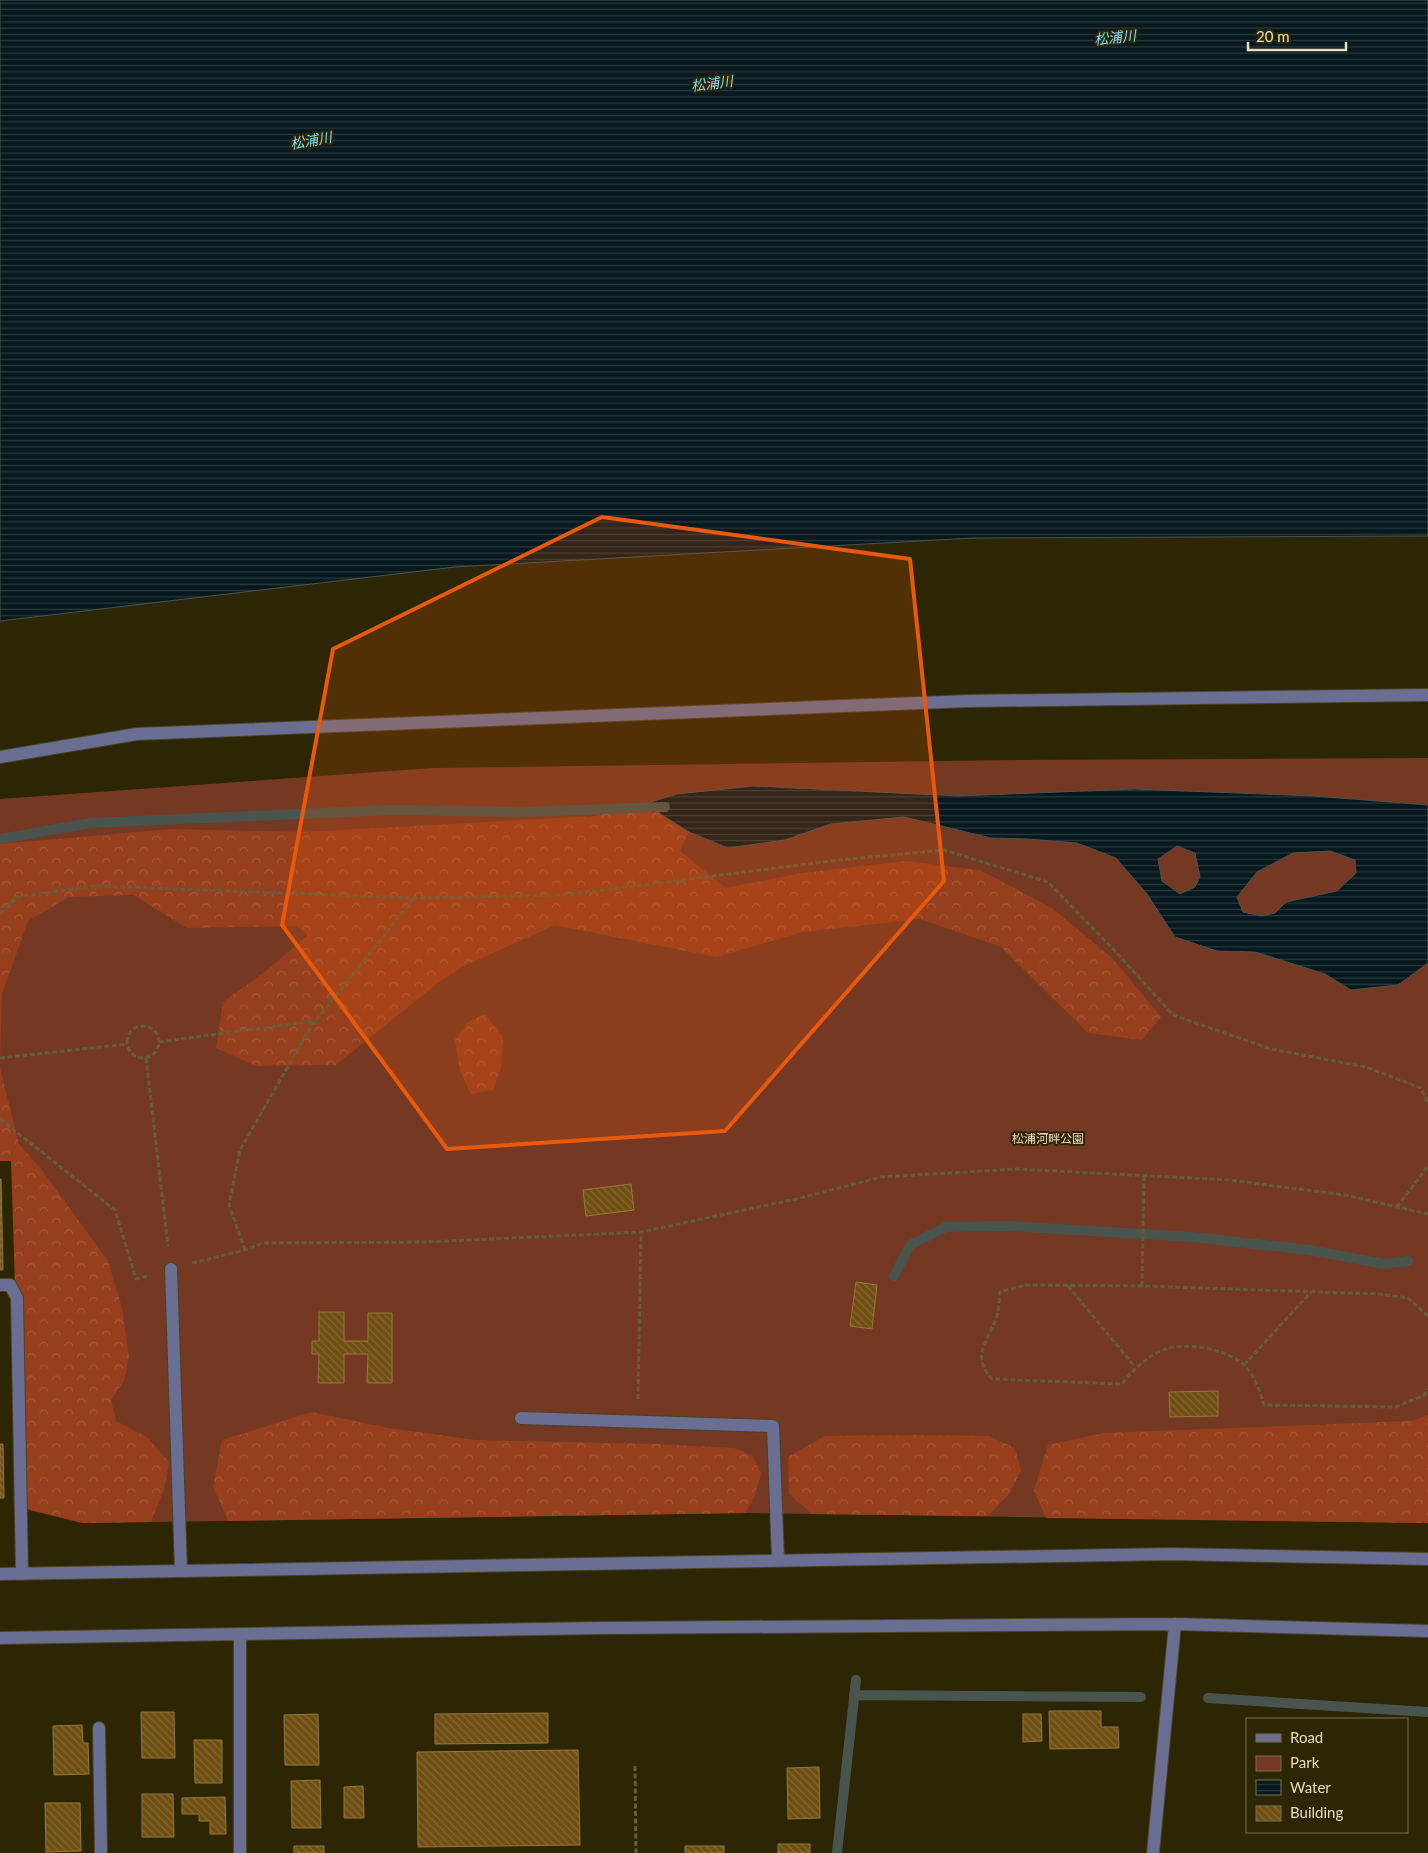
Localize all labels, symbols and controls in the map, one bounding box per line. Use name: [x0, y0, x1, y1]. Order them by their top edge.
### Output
scale bar: [1248, 20, 1346, 52]
water label: 松浦川: [1093, 26, 1139, 48]
text: 20 m: [1256, 27, 1290, 45]
water label: 松浦川: [690, 72, 736, 94]
water label: 松浦川: [289, 128, 335, 152]
park label: 松浦河畔公園: [1012, 1131, 1084, 1146]
legend: [1246, 1718, 1408, 1833]
text: Road: [1290, 1728, 1323, 1746]
text: Park: [1290, 1753, 1320, 1771]
text: Water: [1290, 1778, 1331, 1796]
text: Building: [1290, 1803, 1343, 1821]

